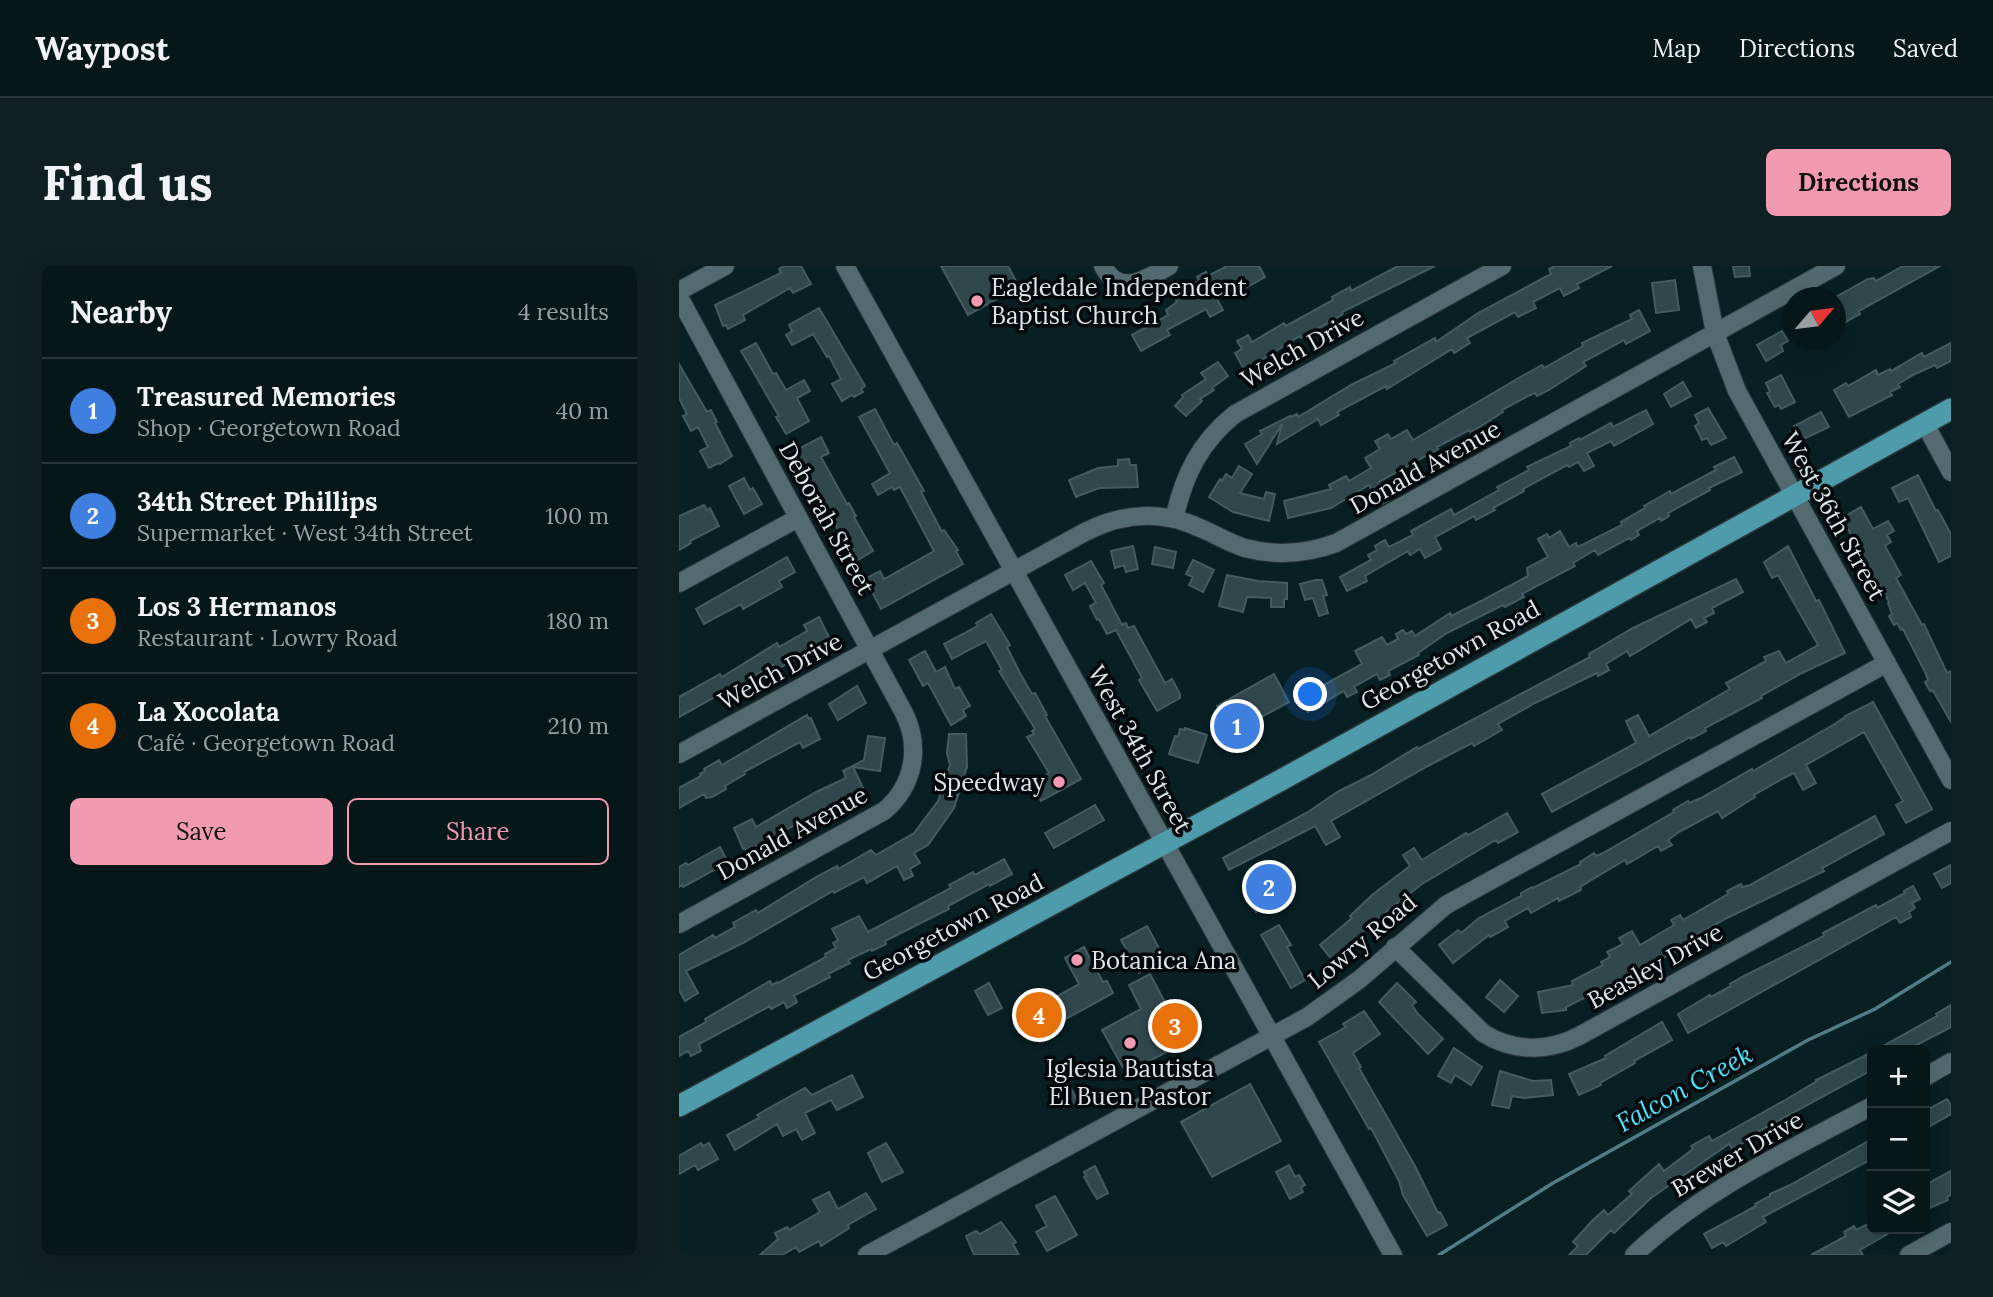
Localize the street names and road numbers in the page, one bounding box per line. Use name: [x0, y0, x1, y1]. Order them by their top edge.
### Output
street label: Welch Drive: [1235, 301, 1369, 395]
street label: Donald Avenue: [1344, 413, 1506, 521]
street label: West 36th Street: [1775, 426, 1893, 606]
street label: Deborah Street: [772, 436, 882, 601]
street label: Georgetown Road: [1355, 593, 1545, 717]
street label: Welch Drive: [713, 625, 847, 717]
street label: West 34th Street: [1081, 660, 1199, 839]
street label: Donald Avenue: [711, 779, 873, 887]
street label: Georgetown Road: [857, 866, 1049, 988]
street label: Lowry Road: [1301, 887, 1423, 995]
street label: Beasley Drive: [1582, 916, 1728, 1016]
street label: Brewer Drive: [1666, 1104, 1808, 1204]

